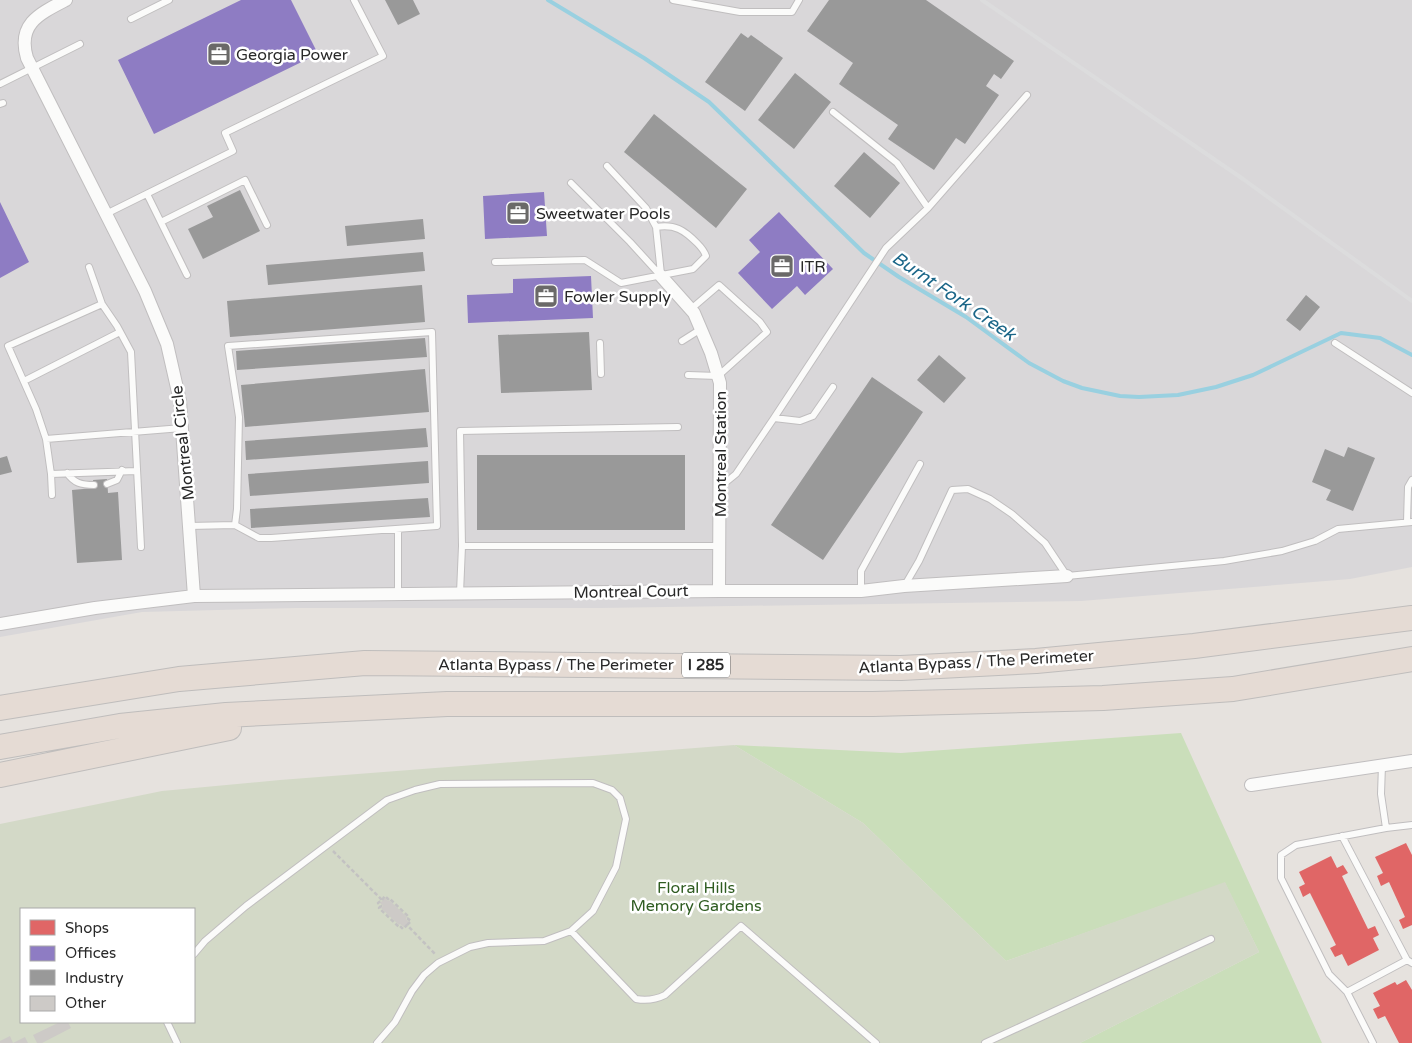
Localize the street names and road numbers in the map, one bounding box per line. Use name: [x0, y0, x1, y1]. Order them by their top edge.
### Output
street label: Montreal Circle: [167, 385, 199, 501]
street label: Montreal Station: [711, 391, 731, 517]
street label: Montreal Court: [573, 581, 689, 603]
street label: Atlanta Bypass / The Perimeter: [858, 646, 1095, 678]
road number: I 285: [682, 652, 730, 678]
street label: Atlanta Bypass / The Perimeter: [438, 655, 675, 675]

